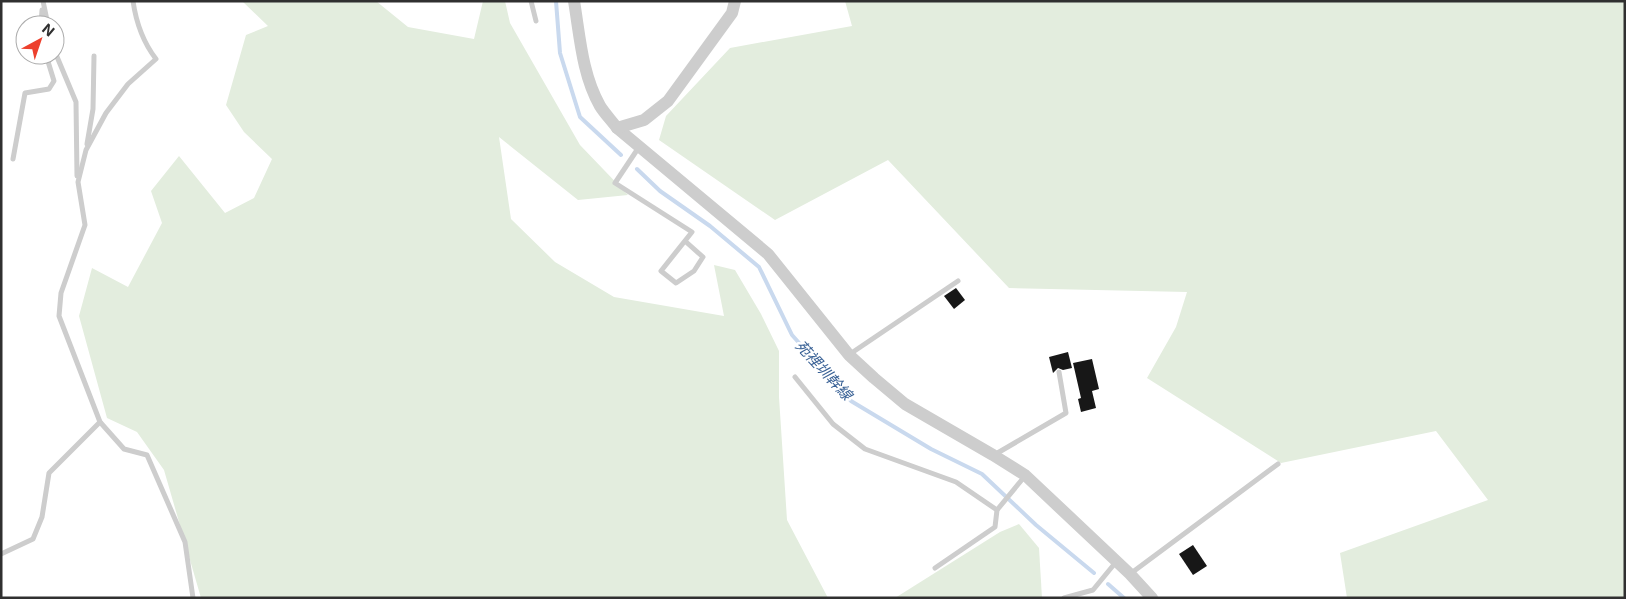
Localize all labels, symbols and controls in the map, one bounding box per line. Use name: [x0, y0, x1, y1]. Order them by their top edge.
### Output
north arrow: [15, 15, 65, 65]
text: N: [39, 20, 58, 40]
water label: 苑裡圳幹線: [791, 336, 858, 405]

